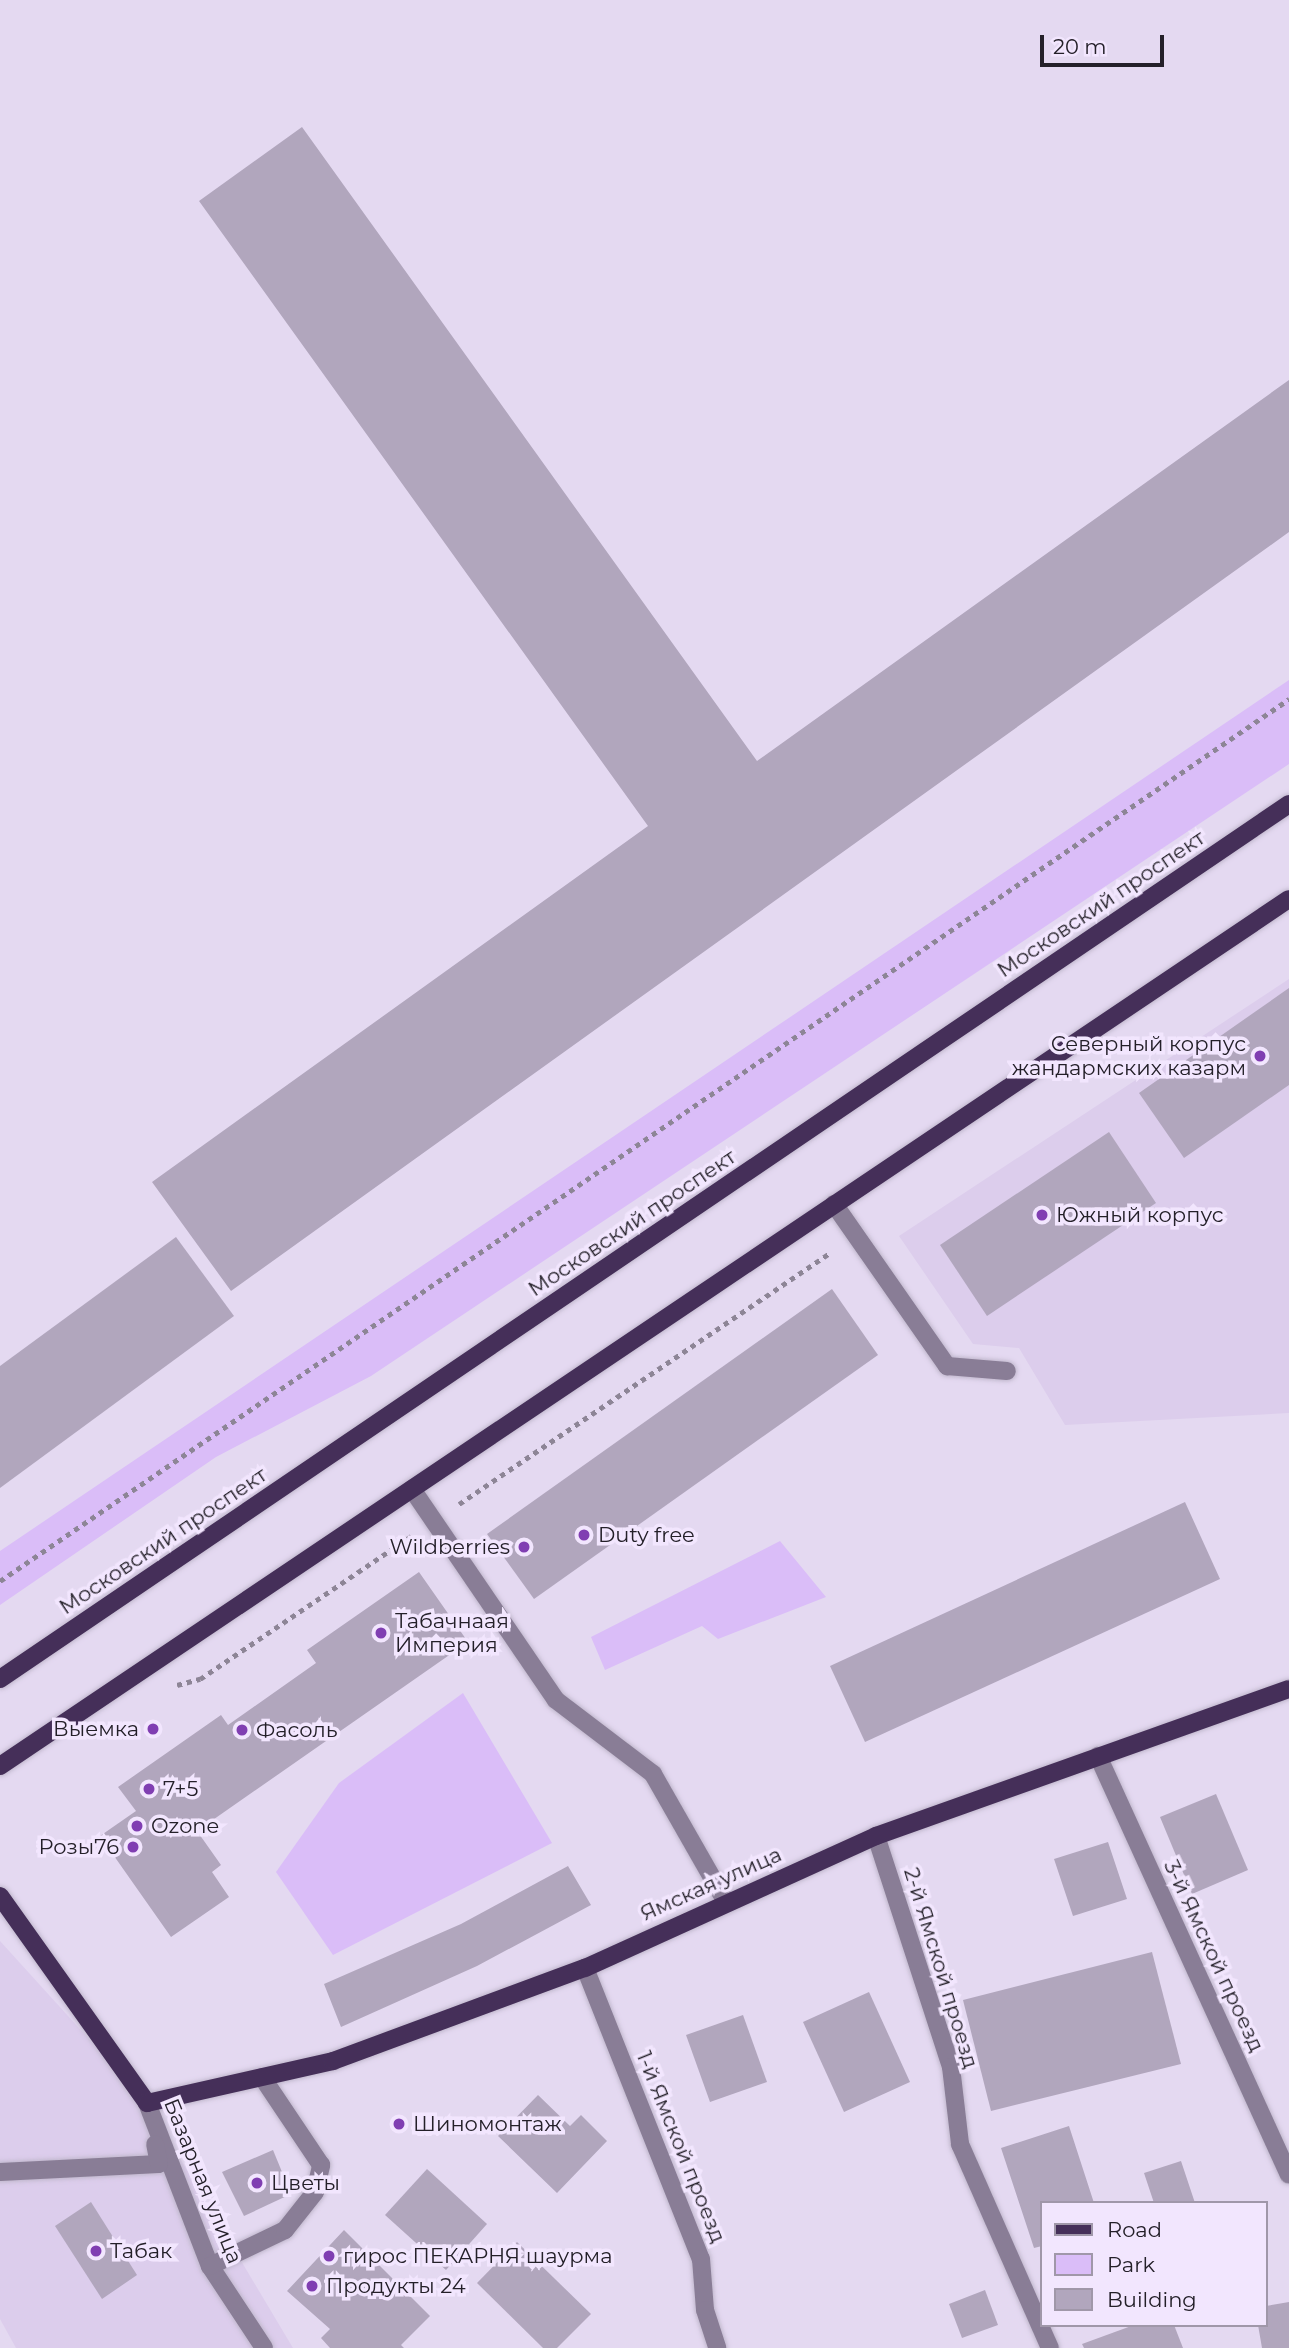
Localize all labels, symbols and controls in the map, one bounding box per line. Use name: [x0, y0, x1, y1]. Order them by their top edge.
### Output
scale bar: [1044, 21, 1168, 65]
text: 20 m: [1053, 34, 1107, 59]
street label: Московский проспект: [993, 825, 1209, 983]
place label: Северный корпус жандармских казарм: [1012, 1031, 1246, 1081]
marker: Северный корпус жандармских казарм: [1252, 1048, 1268, 1064]
street label: Московский проспект: [524, 1144, 740, 1302]
place label: Южный корпус: [1056, 1202, 1224, 1228]
marker: Южный корпус: [1034, 1207, 1050, 1223]
street label: Московский проспект: [55, 1462, 271, 1620]
place label: Duty free: [598, 1522, 695, 1548]
marker: Duty free: [576, 1527, 592, 1543]
place label: Wildberries: [389, 1534, 510, 1560]
marker: Wildberries: [516, 1539, 532, 1555]
place label: Табачнаая Империя: [395, 1608, 509, 1658]
marker: Табачнаая Империя: [373, 1625, 389, 1641]
place label: Выемка: [53, 1716, 139, 1742]
place label: Фасоль: [256, 1717, 338, 1743]
marker: Выемка: [145, 1721, 161, 1737]
marker: Фасоль: [234, 1722, 250, 1738]
place label: 7+5: [163, 1776, 198, 1802]
marker: 7+5: [141, 1781, 157, 1797]
place label: Ozone: [151, 1813, 219, 1839]
marker: Ozone: [129, 1818, 145, 1834]
place label: Розы76: [39, 1834, 119, 1860]
marker: Розы76: [125, 1839, 141, 1855]
street label: Ямская улица: [637, 1842, 785, 1926]
street label: 3-й Ямской проезд: [1159, 1856, 1269, 2056]
street label: 2-й Ямской проезд: [898, 1865, 984, 2071]
street label: 1-й Ямской проезд: [631, 2048, 731, 2246]
street label: Базарная улица: [158, 2095, 248, 2267]
place label: Шиномонтаж: [413, 2111, 562, 2137]
marker: Шиномонтаж: [391, 2116, 407, 2132]
place label: Цветы: [271, 2170, 340, 2196]
marker: Цветы: [249, 2175, 265, 2191]
legend: [1040, 2201, 1268, 2327]
text: Road: [1107, 2217, 1162, 2242]
place label: Табак: [110, 2238, 172, 2264]
marker: Табак: [88, 2243, 104, 2259]
place label: гирос ПЕКАРНЯ шаурма: [343, 2243, 612, 2269]
marker: гирос ПЕКАРНЯ шаурма: [321, 2248, 337, 2264]
text: Park: [1107, 2252, 1155, 2277]
place label: Продукты 24: [326, 2273, 466, 2299]
marker: Продукты 24: [304, 2278, 320, 2294]
text: Building: [1107, 2287, 1197, 2312]

